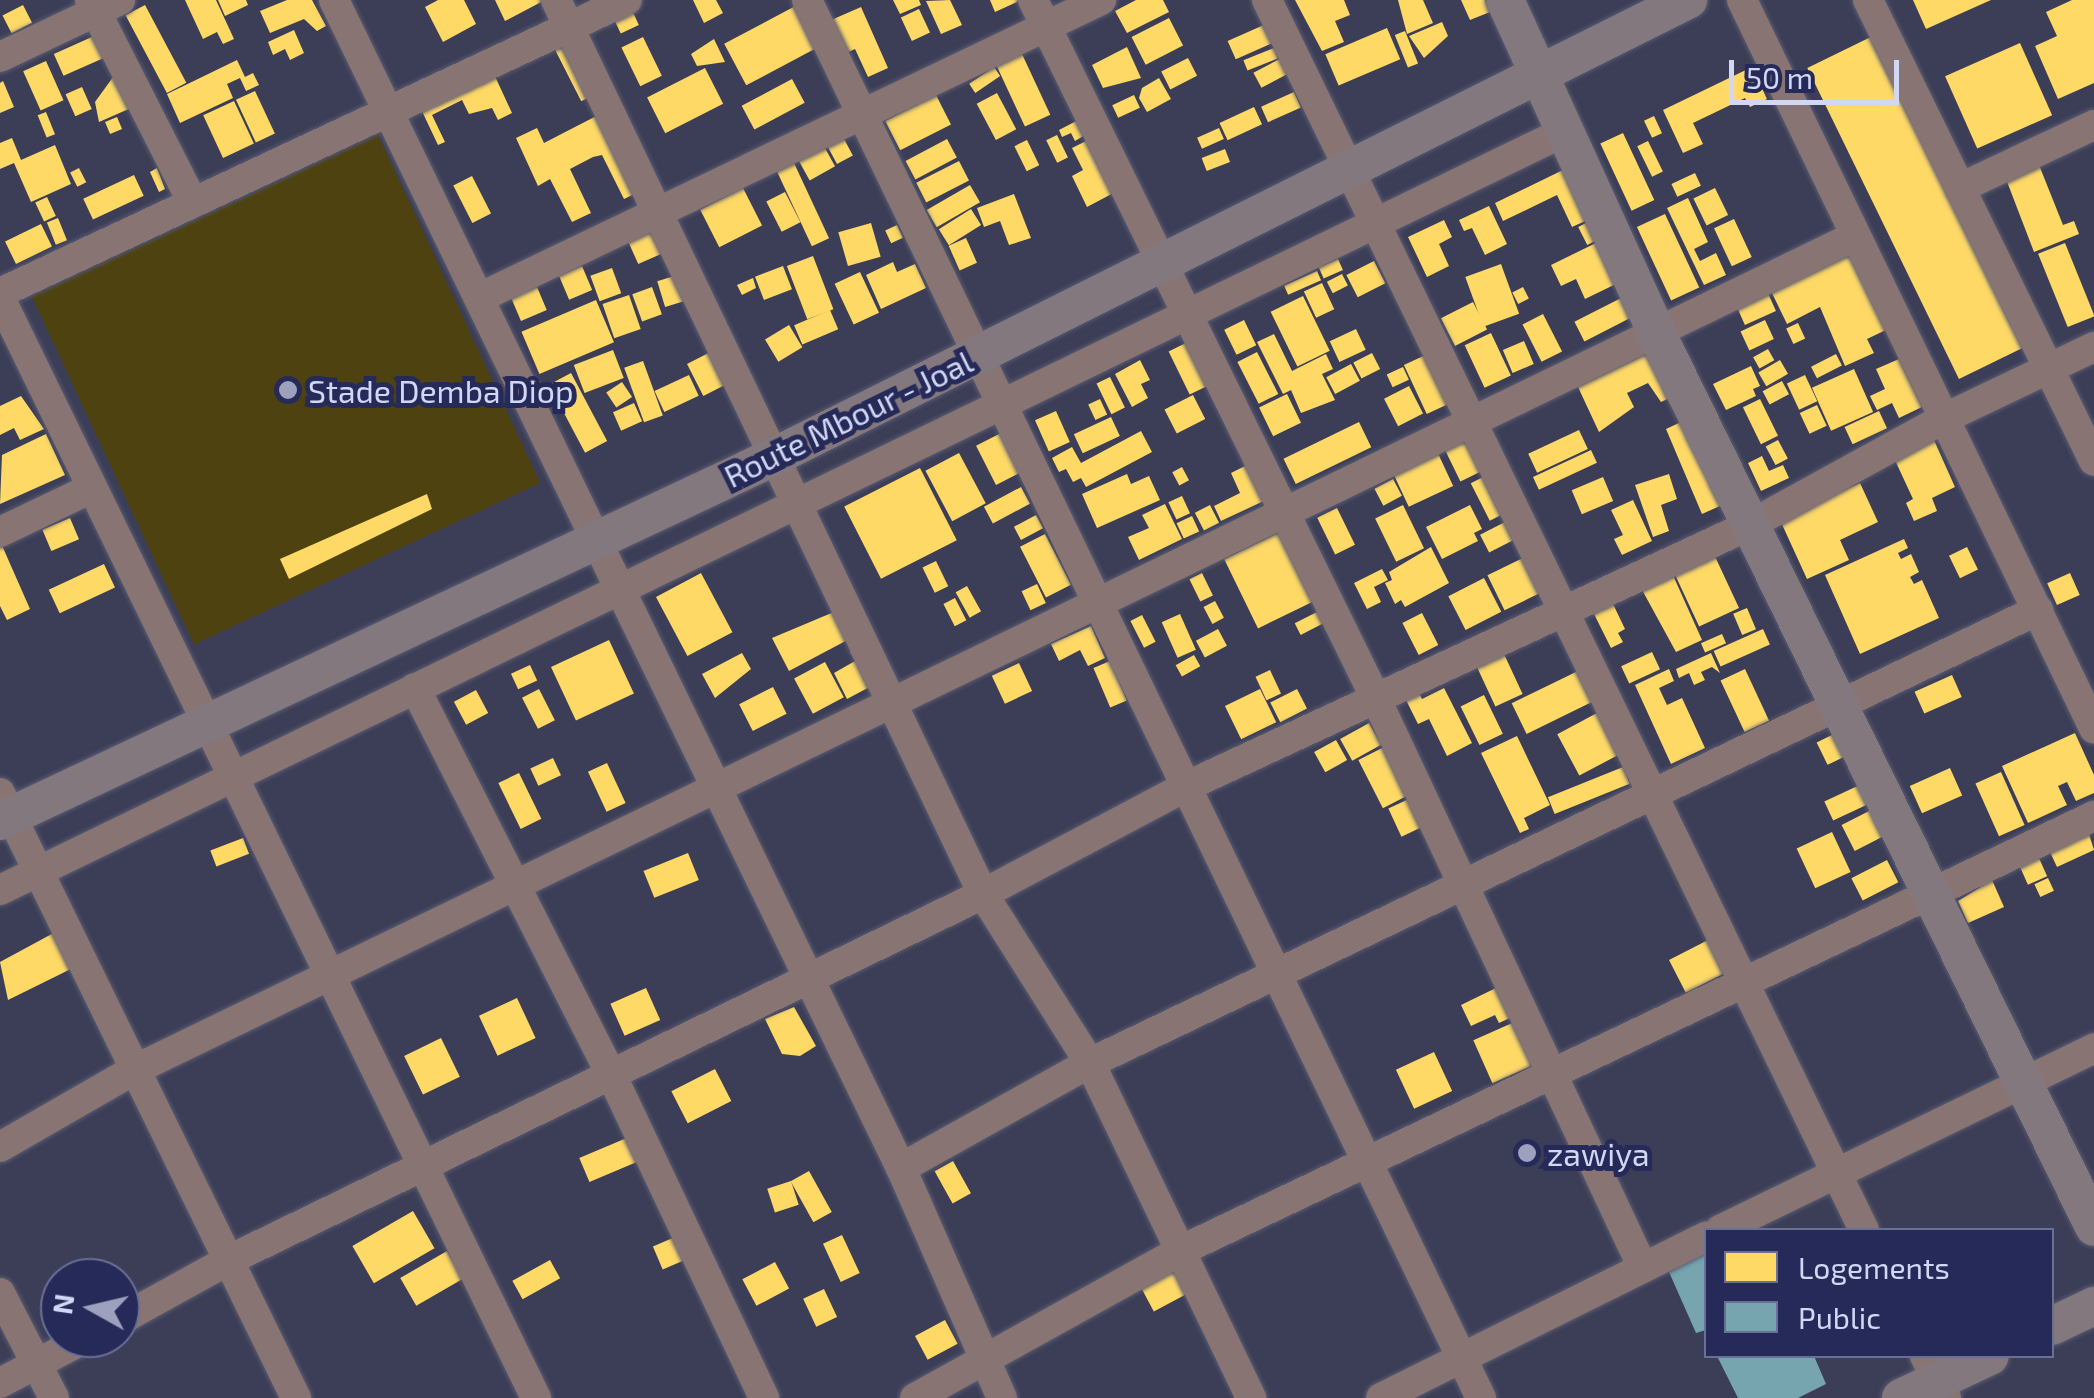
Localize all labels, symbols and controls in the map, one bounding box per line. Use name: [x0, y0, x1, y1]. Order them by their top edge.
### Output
scale bar: [1734, 40, 1904, 102]
text: 50 m: [1746, 59, 1813, 95]
street label: Route Mbour - Joal: [717, 341, 979, 495]
place label: Stade Demba Diop: [308, 371, 574, 409]
marker: Stade Demba Diop: [277, 379, 299, 401]
place label: zawiya: [1547, 1134, 1650, 1172]
marker: zawiya: [1516, 1142, 1538, 1164]
legend: [1704, 1228, 2054, 1358]
text: Logements: [1798, 1249, 1950, 1285]
north arrow: [40, 1258, 140, 1358]
text: N: [44, 1292, 81, 1316]
text: Public: [1798, 1299, 1881, 1335]

